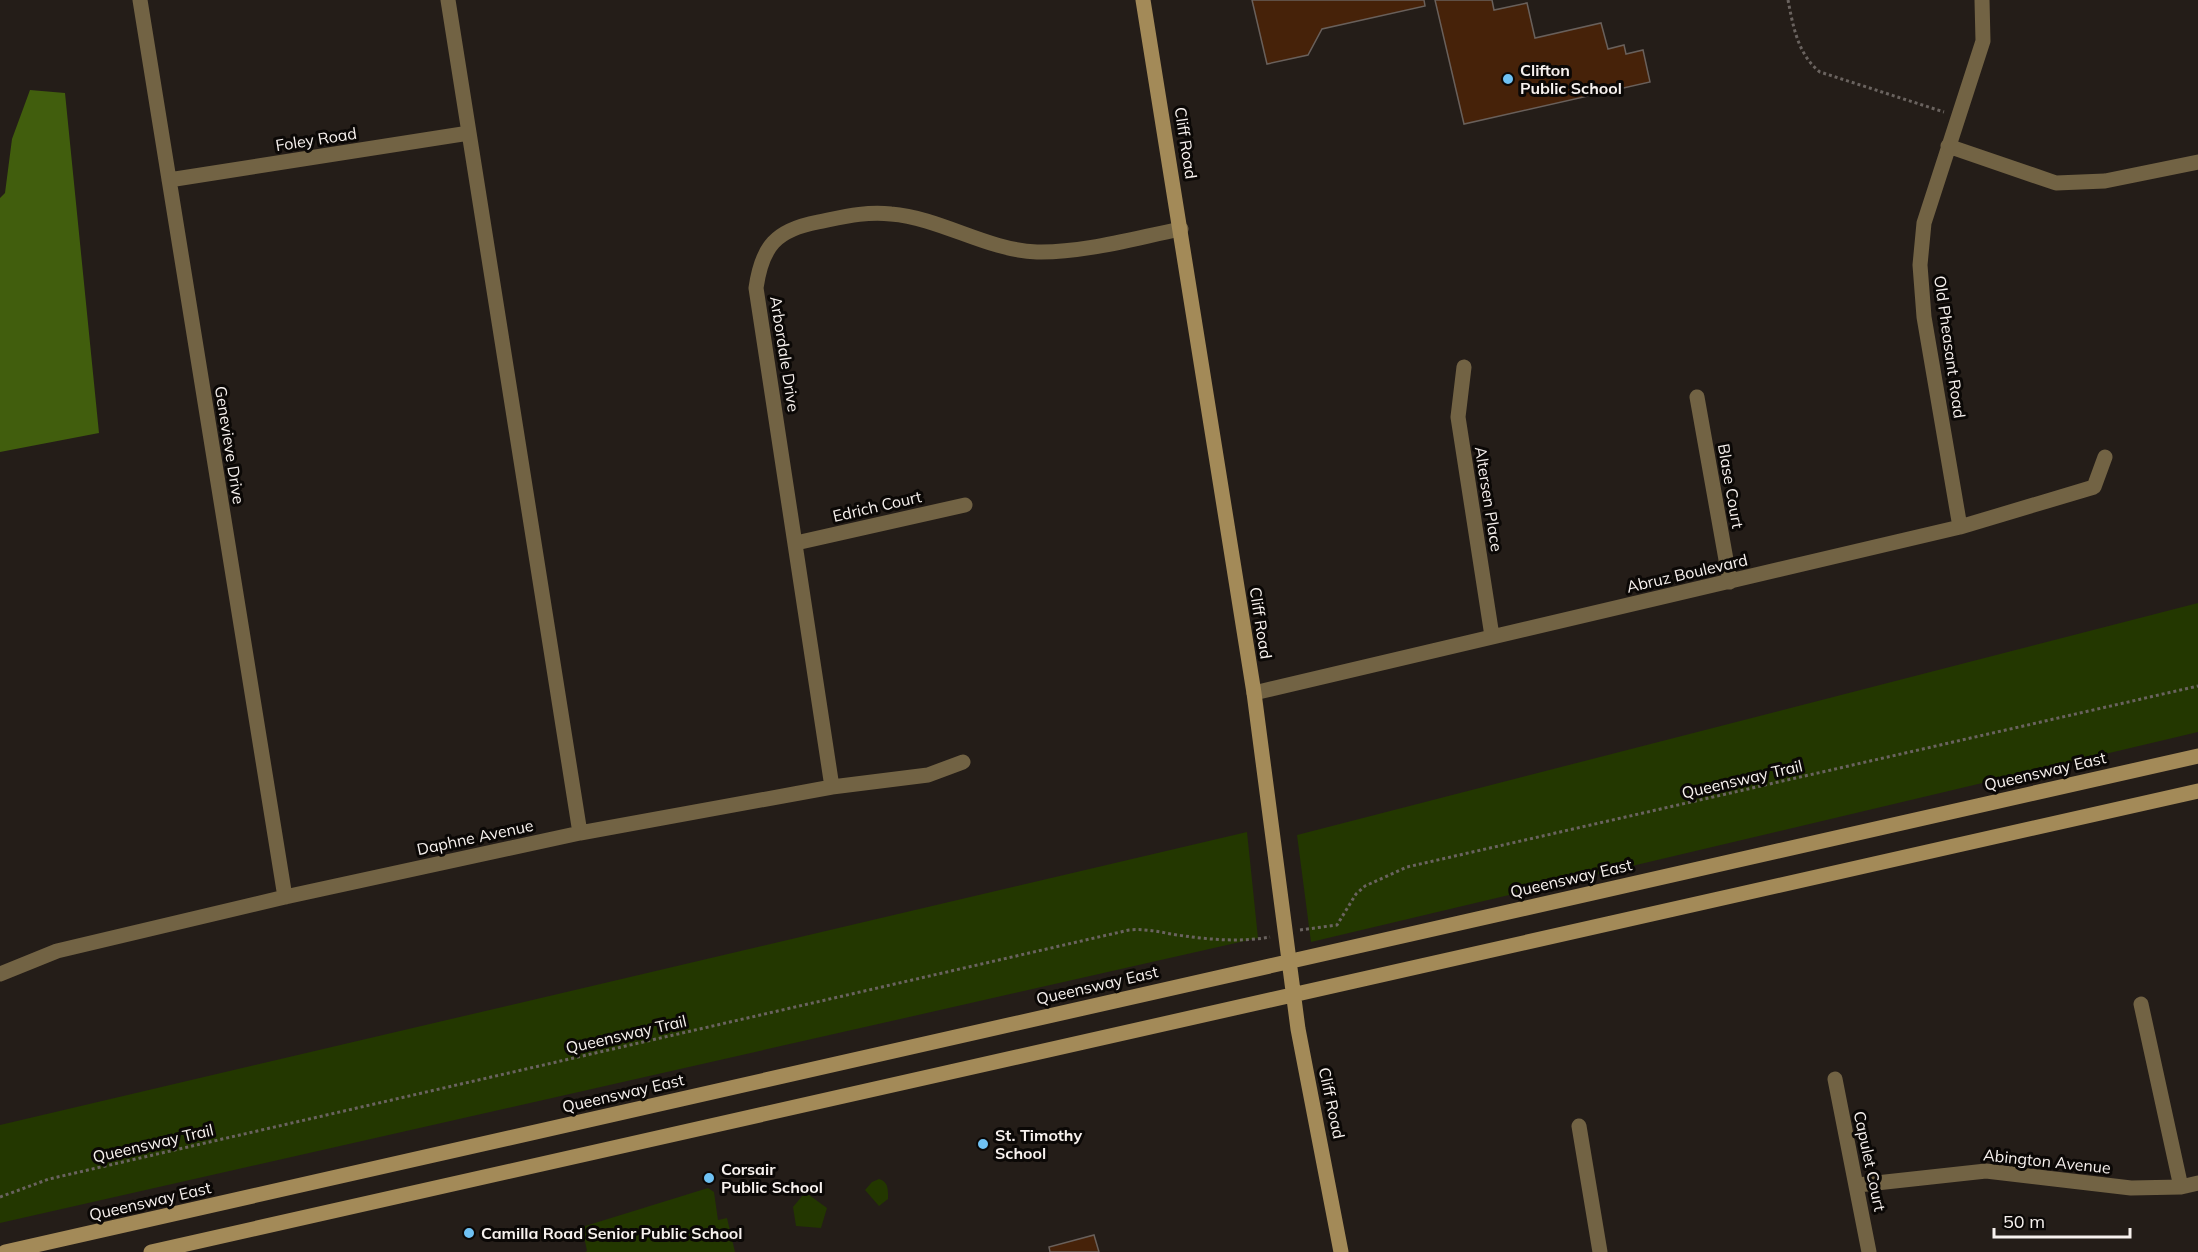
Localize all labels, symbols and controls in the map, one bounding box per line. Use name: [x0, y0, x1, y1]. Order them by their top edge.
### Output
place label: Clifton Public School: [1520, 60, 1622, 98]
marker: Clifton Public School: [1501, 72, 1515, 86]
street label: Cliff Road: [1170, 106, 1202, 180]
street label: Foley Road: [274, 123, 358, 155]
street label: Old Pheasant Road: [1930, 274, 1970, 420]
street label: Arbordale Drive: [766, 295, 804, 413]
street label: Genevieve Drive: [211, 385, 249, 505]
street label: Blase Court: [1714, 442, 1748, 530]
street label: Altersen Place: [1471, 445, 1507, 553]
street label: Edrich Court: [831, 486, 924, 526]
street label: Abruz Boulevard: [1624, 549, 1750, 597]
street label: Cliff Road: [1245, 586, 1277, 660]
street label: Queensway East: [1982, 747, 2108, 795]
street label: Queensway Trail: [1680, 755, 1804, 803]
street label: Daphne Avenue: [415, 815, 535, 859]
street label: Queensway East: [1508, 854, 1634, 902]
street label: Queensway East: [1034, 961, 1160, 1009]
street label: Queensway Trail: [564, 1010, 688, 1058]
street label: Cliff Road: [1315, 1065, 1349, 1141]
street label: Queensway East: [560, 1069, 686, 1117]
street label: Capulet Court: [1850, 1109, 1890, 1213]
street label: Queensway Trail: [91, 1119, 215, 1167]
place label: St. Timothy School: [995, 1125, 1082, 1163]
marker: St. Timothy School: [976, 1137, 990, 1151]
street label: Abington Avenue: [1982, 1144, 2112, 1178]
place label: Corsair Public School: [721, 1159, 823, 1197]
marker: Corsair Public School: [702, 1171, 716, 1185]
street label: Queensway East: [87, 1177, 213, 1225]
scale bar: [1994, 1201, 2130, 1239]
text: 50 m: [2003, 1210, 2045, 1233]
place label: Camilla Road Senior Public School: [481, 1223, 743, 1243]
marker: Camilla Road Senior Public School: [462, 1226, 476, 1240]

